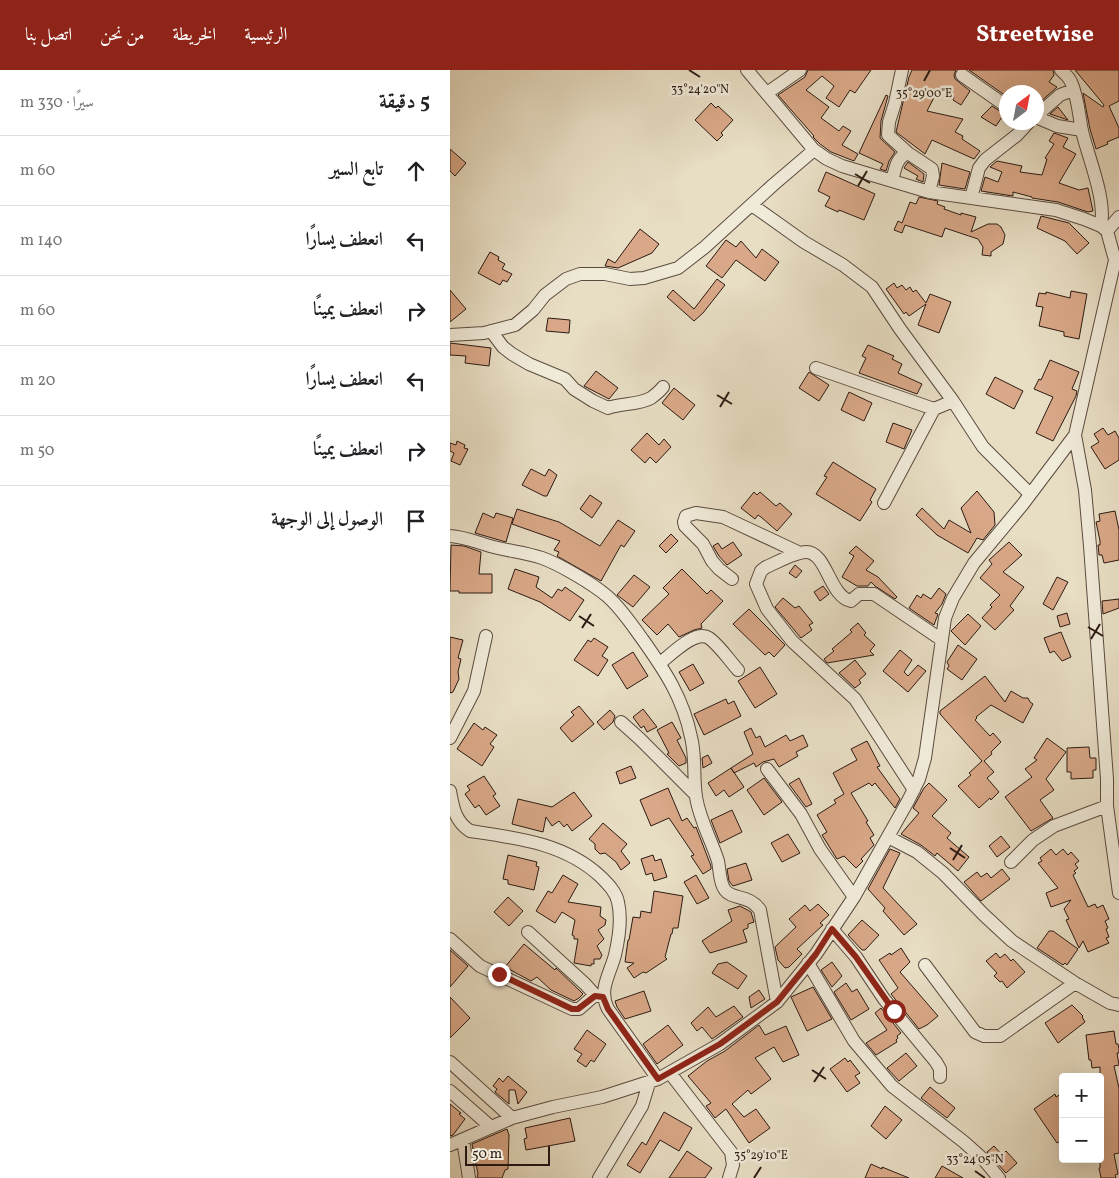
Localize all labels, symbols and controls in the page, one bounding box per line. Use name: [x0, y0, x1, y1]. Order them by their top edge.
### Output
text: Streetwise: [976, 18, 1094, 52]
text: اتصل بنا: [25, 23, 72, 48]
text: من نحن: [100, 23, 144, 48]
text: الخريطة: [172, 23, 216, 48]
text: الرئيسية: [244, 23, 287, 48]
text: 33°24'20"N: [671, 82, 729, 98]
north arrow: [999, 85, 1044, 130]
text: 35°29'00"E: [896, 86, 952, 102]
text: 5 دقيقة: [379, 88, 430, 117]
text: سيرًا · 330 m: [20, 92, 94, 114]
text: تابع السير: [330, 157, 383, 183]
icon: ahead: [402, 157, 430, 185]
text: 60 m: [20, 160, 55, 182]
text: انعطف يسارًا: [305, 227, 383, 253]
icon: left: [402, 227, 430, 255]
text: 140 m: [20, 230, 62, 252]
text: انعطف يمينًا: [313, 297, 383, 323]
icon: right: [402, 297, 430, 325]
text: 60 m: [20, 300, 55, 322]
text: انعطف يسارًا: [305, 367, 383, 393]
icon: left: [402, 367, 430, 395]
text: 20 m: [20, 370, 55, 392]
text: انعطف يمينًا: [313, 437, 383, 463]
icon: right: [402, 437, 430, 465]
text: 50 m: [20, 440, 54, 462]
text: الوصول إلى الوجهة: [271, 507, 383, 533]
icon: arrive: [402, 507, 430, 535]
route end: [488, 963, 511, 986]
route start: [883, 1000, 906, 1023]
map controls: [1059, 1073, 1104, 1163]
button: +: [1059, 1073, 1104, 1118]
button: −: [1059, 1118, 1104, 1163]
scale bar: [465, 1143, 550, 1166]
text: 50 m: [472, 1145, 502, 1164]
text: 35°29'10"E: [734, 1148, 788, 1164]
text: 33°24'05"N: [946, 1152, 1004, 1168]

